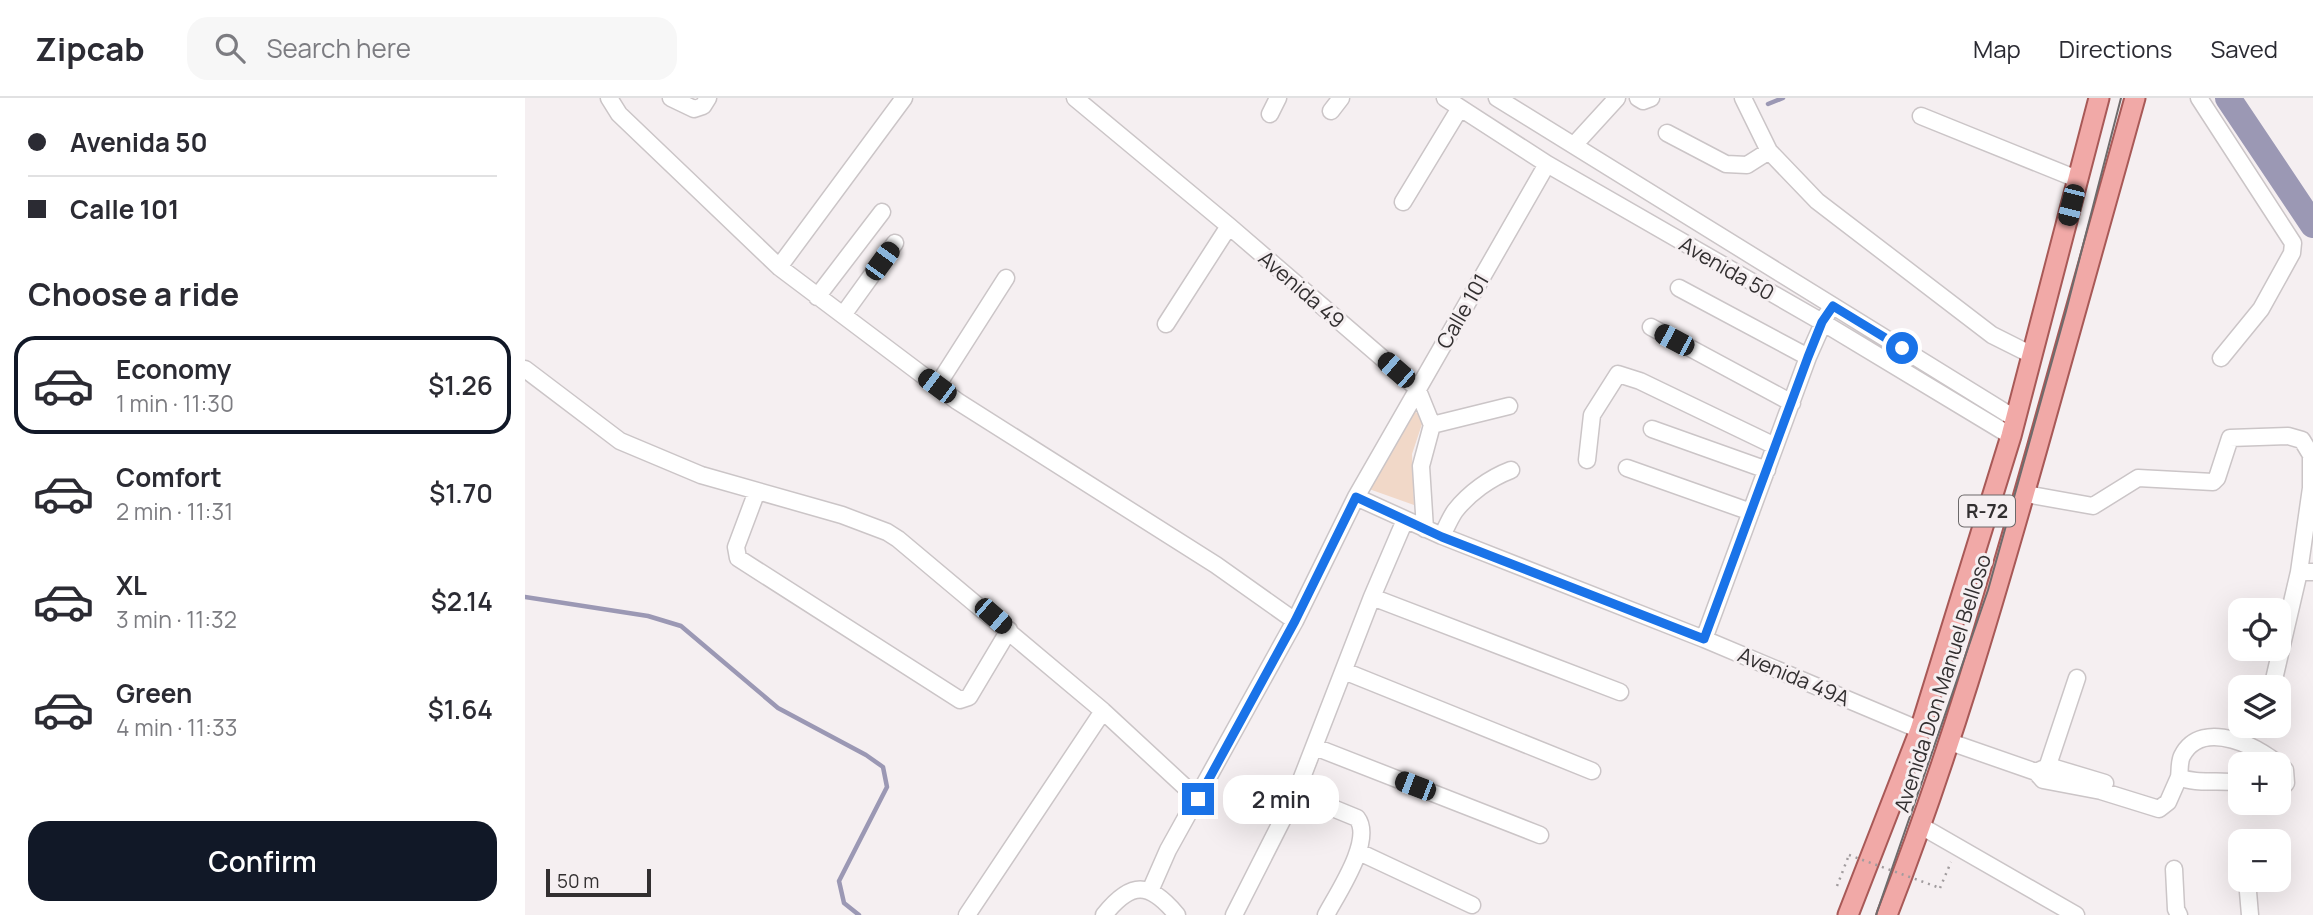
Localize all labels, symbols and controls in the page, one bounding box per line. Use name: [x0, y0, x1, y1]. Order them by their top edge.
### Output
search box: [187, 17, 677, 80]
text: Zipcab: [35, 26, 145, 71]
icon: search: [211, 29, 249, 67]
text: Search here: [267, 30, 411, 66]
text: Map: [1973, 32, 2021, 65]
text: Directions: [2059, 32, 2172, 65]
text: Saved: [2210, 32, 2278, 65]
text: Avenida 50: [70, 124, 208, 160]
car: [2056, 182, 2087, 228]
text: Calle 101: [70, 191, 180, 227]
street label: Avenida 50: [1674, 230, 1780, 306]
car: [862, 238, 903, 284]
street label: Avenida 49: [1253, 244, 1351, 334]
street label: Calle 101: [1429, 268, 1495, 354]
text: Choose a ride: [28, 272, 239, 316]
car: [1651, 321, 1698, 359]
route start: [1886, 332, 1918, 364]
car: [1374, 348, 1419, 392]
text: Economy: [116, 351, 231, 387]
icon: car: [32, 354, 95, 417]
car: [914, 365, 961, 407]
text: $1.26: [428, 367, 493, 403]
text: 1 min · 11:30: [116, 387, 234, 419]
text: Comfort: [116, 459, 222, 495]
icon: car: [32, 462, 95, 525]
text: $1.70: [429, 475, 493, 511]
text: 2 min · 11:31: [116, 495, 233, 527]
road number: R-72: [1959, 496, 2015, 526]
street label: Avenida Don Manuel Belloso: [1887, 550, 1997, 816]
text: XL: [116, 567, 147, 603]
icon: car: [32, 570, 95, 633]
text: $2.14: [431, 583, 493, 619]
car: [971, 594, 1016, 638]
map controls: [2228, 598, 2291, 892]
button: locate: [2228, 598, 2291, 661]
text: 3 min · 11:32: [116, 603, 237, 635]
street label: Avenida 49A: [1734, 640, 1854, 712]
text: Green: [116, 675, 192, 711]
button: layers: [2228, 675, 2291, 738]
icon: car: [32, 678, 95, 741]
text: $1.64: [428, 691, 493, 727]
text: 4 min · 11:33: [116, 711, 237, 743]
button: +: [2228, 752, 2291, 815]
car: [1392, 769, 1439, 803]
callout: 2 min: [1223, 774, 1338, 824]
route end: [1182, 783, 1214, 815]
text: 2 min: [1252, 783, 1310, 815]
button: Confirm: [28, 821, 497, 901]
button: −: [2228, 829, 2291, 892]
scale bar: [546, 866, 651, 898]
text: 50 m: [557, 868, 599, 894]

